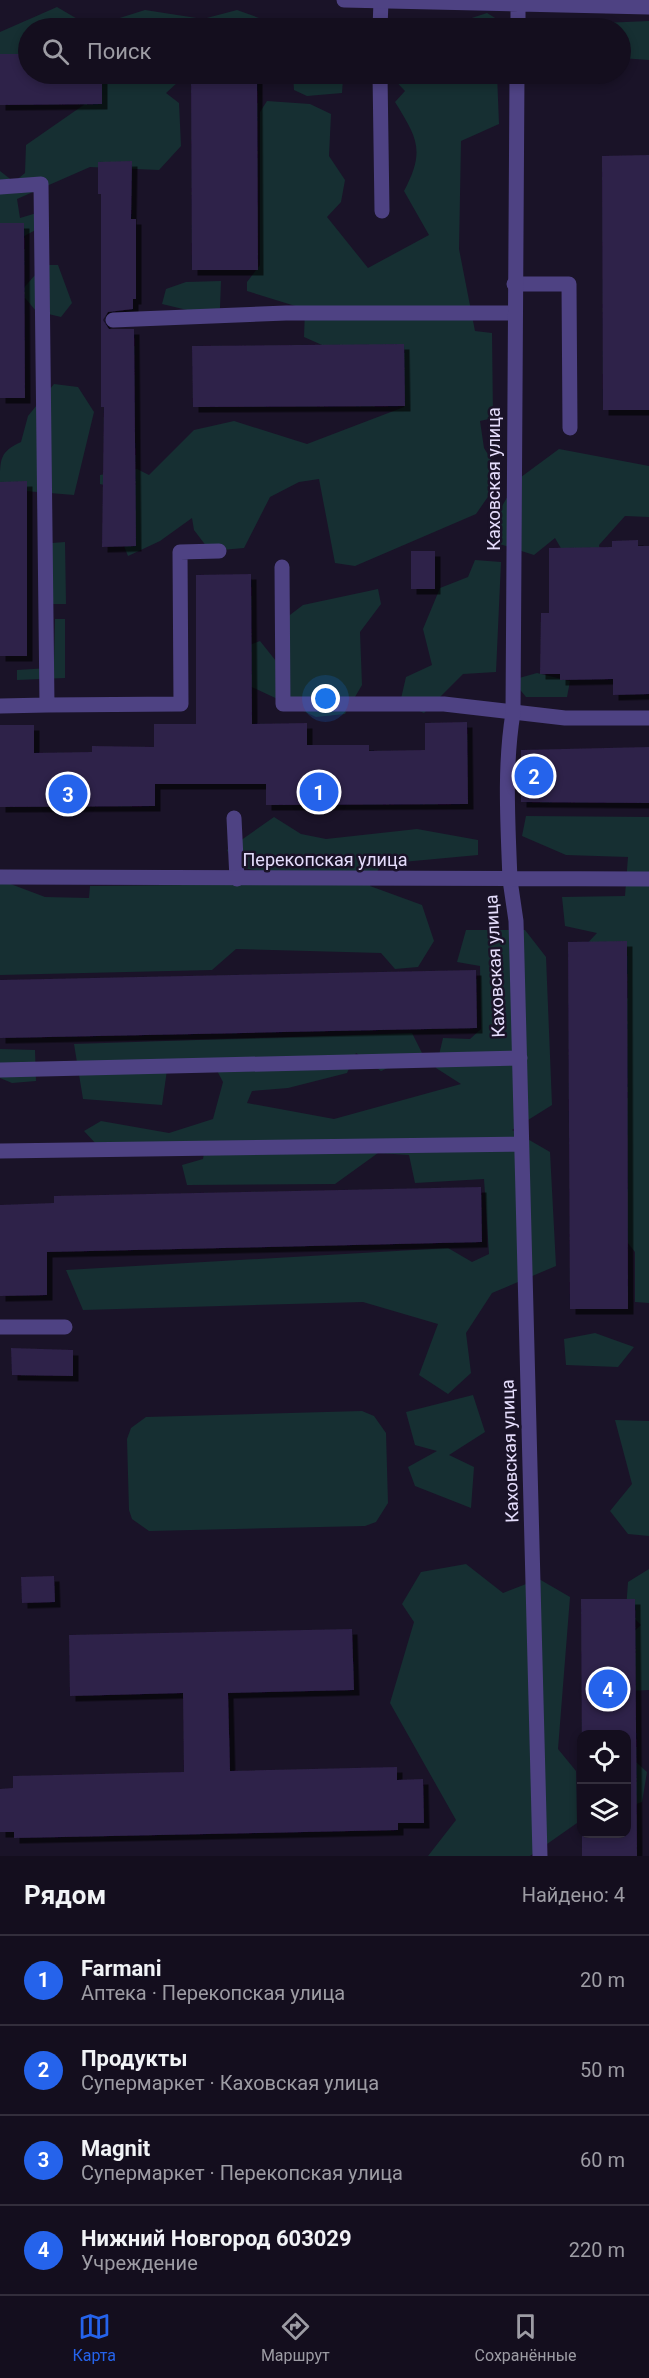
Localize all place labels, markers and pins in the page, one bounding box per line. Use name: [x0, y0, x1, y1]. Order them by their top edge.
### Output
pin: 2: [514, 754, 554, 798]
pin: 1: [300, 770, 338, 814]
pin: 3: [48, 772, 88, 816]
pin: 4: [588, 1666, 628, 1712]

